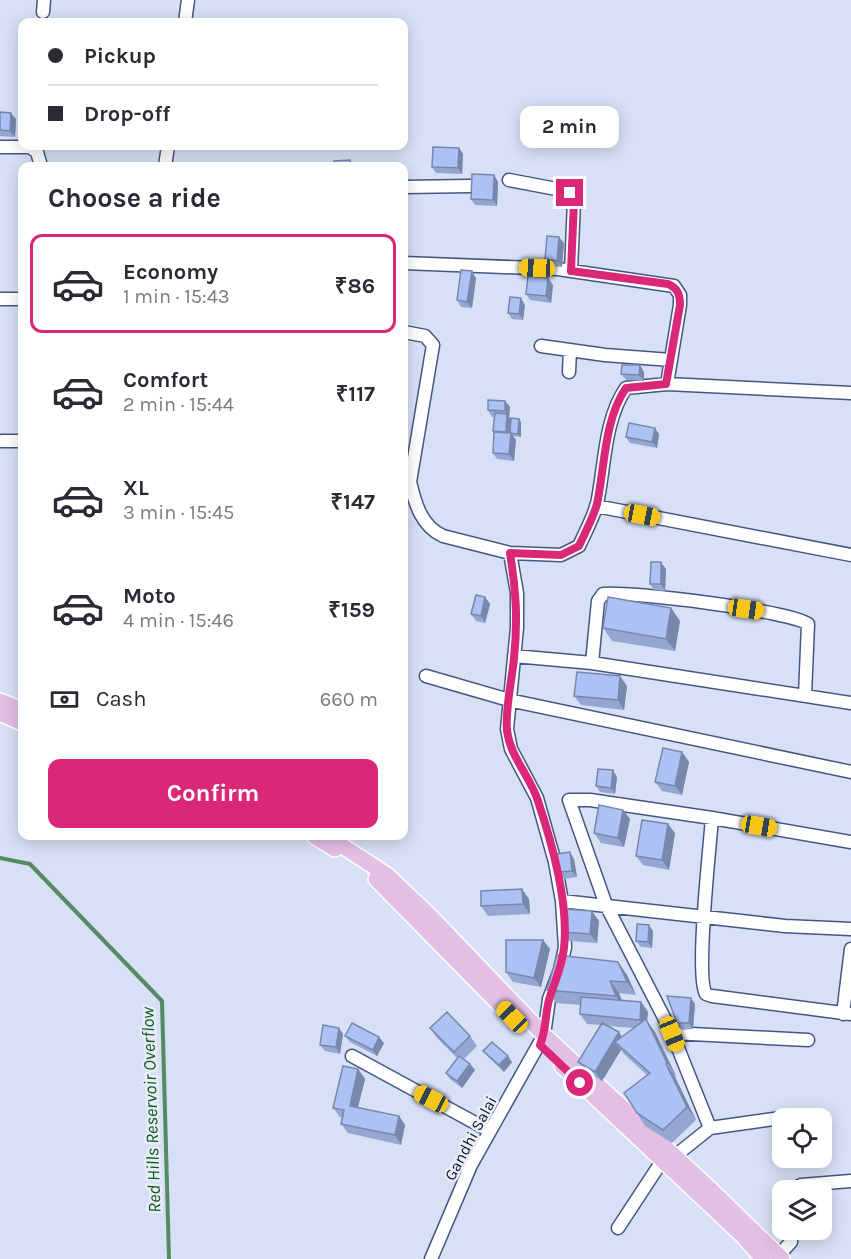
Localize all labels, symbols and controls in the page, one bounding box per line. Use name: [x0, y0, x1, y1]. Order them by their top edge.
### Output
text: Pickup: [84, 43, 156, 69]
text: Drop-off: [84, 101, 170, 127]
callout: 2 min: [520, 106, 620, 148]
text: 2 min: [542, 115, 597, 138]
route end: [556, 179, 583, 206]
text: Choose a ride: [48, 182, 221, 214]
icon: car: [51, 257, 105, 311]
car: [519, 258, 555, 278]
text: Economy: [123, 259, 218, 285]
text: ₹86: [335, 273, 375, 299]
text: 1 min · 15:43: [123, 285, 230, 308]
icon: car: [51, 365, 105, 419]
text: Comfort: [123, 367, 208, 393]
text: ₹117: [336, 381, 375, 407]
text: 2 min · 15:44: [123, 393, 234, 416]
icon: car: [51, 473, 105, 527]
text: XL: [123, 475, 149, 501]
text: ₹147: [331, 489, 375, 515]
text: 3 min · 15:45: [123, 501, 234, 524]
car: [623, 503, 661, 527]
icon: car: [51, 581, 105, 635]
text: Moto: [123, 583, 176, 609]
text: ₹159: [328, 597, 375, 623]
car: [727, 598, 765, 620]
text: 4 min · 15:46: [123, 609, 234, 632]
icon: cash: [48, 683, 81, 716]
text: Cash: [96, 686, 146, 712]
text: 660 m: [320, 688, 378, 711]
button: Confirm: [48, 759, 378, 828]
car: [740, 814, 778, 838]
car: [493, 998, 531, 1036]
water label: Red Hills Reservoir Overflow: [136, 1006, 166, 1213]
car: [657, 1014, 687, 1054]
route start: [566, 1069, 593, 1096]
car: [411, 1083, 451, 1115]
street label: Gandhi Salai: [440, 1093, 501, 1184]
map controls: [772, 1108, 832, 1240]
button: locate: [772, 1108, 832, 1168]
button: layers: [772, 1180, 832, 1240]

